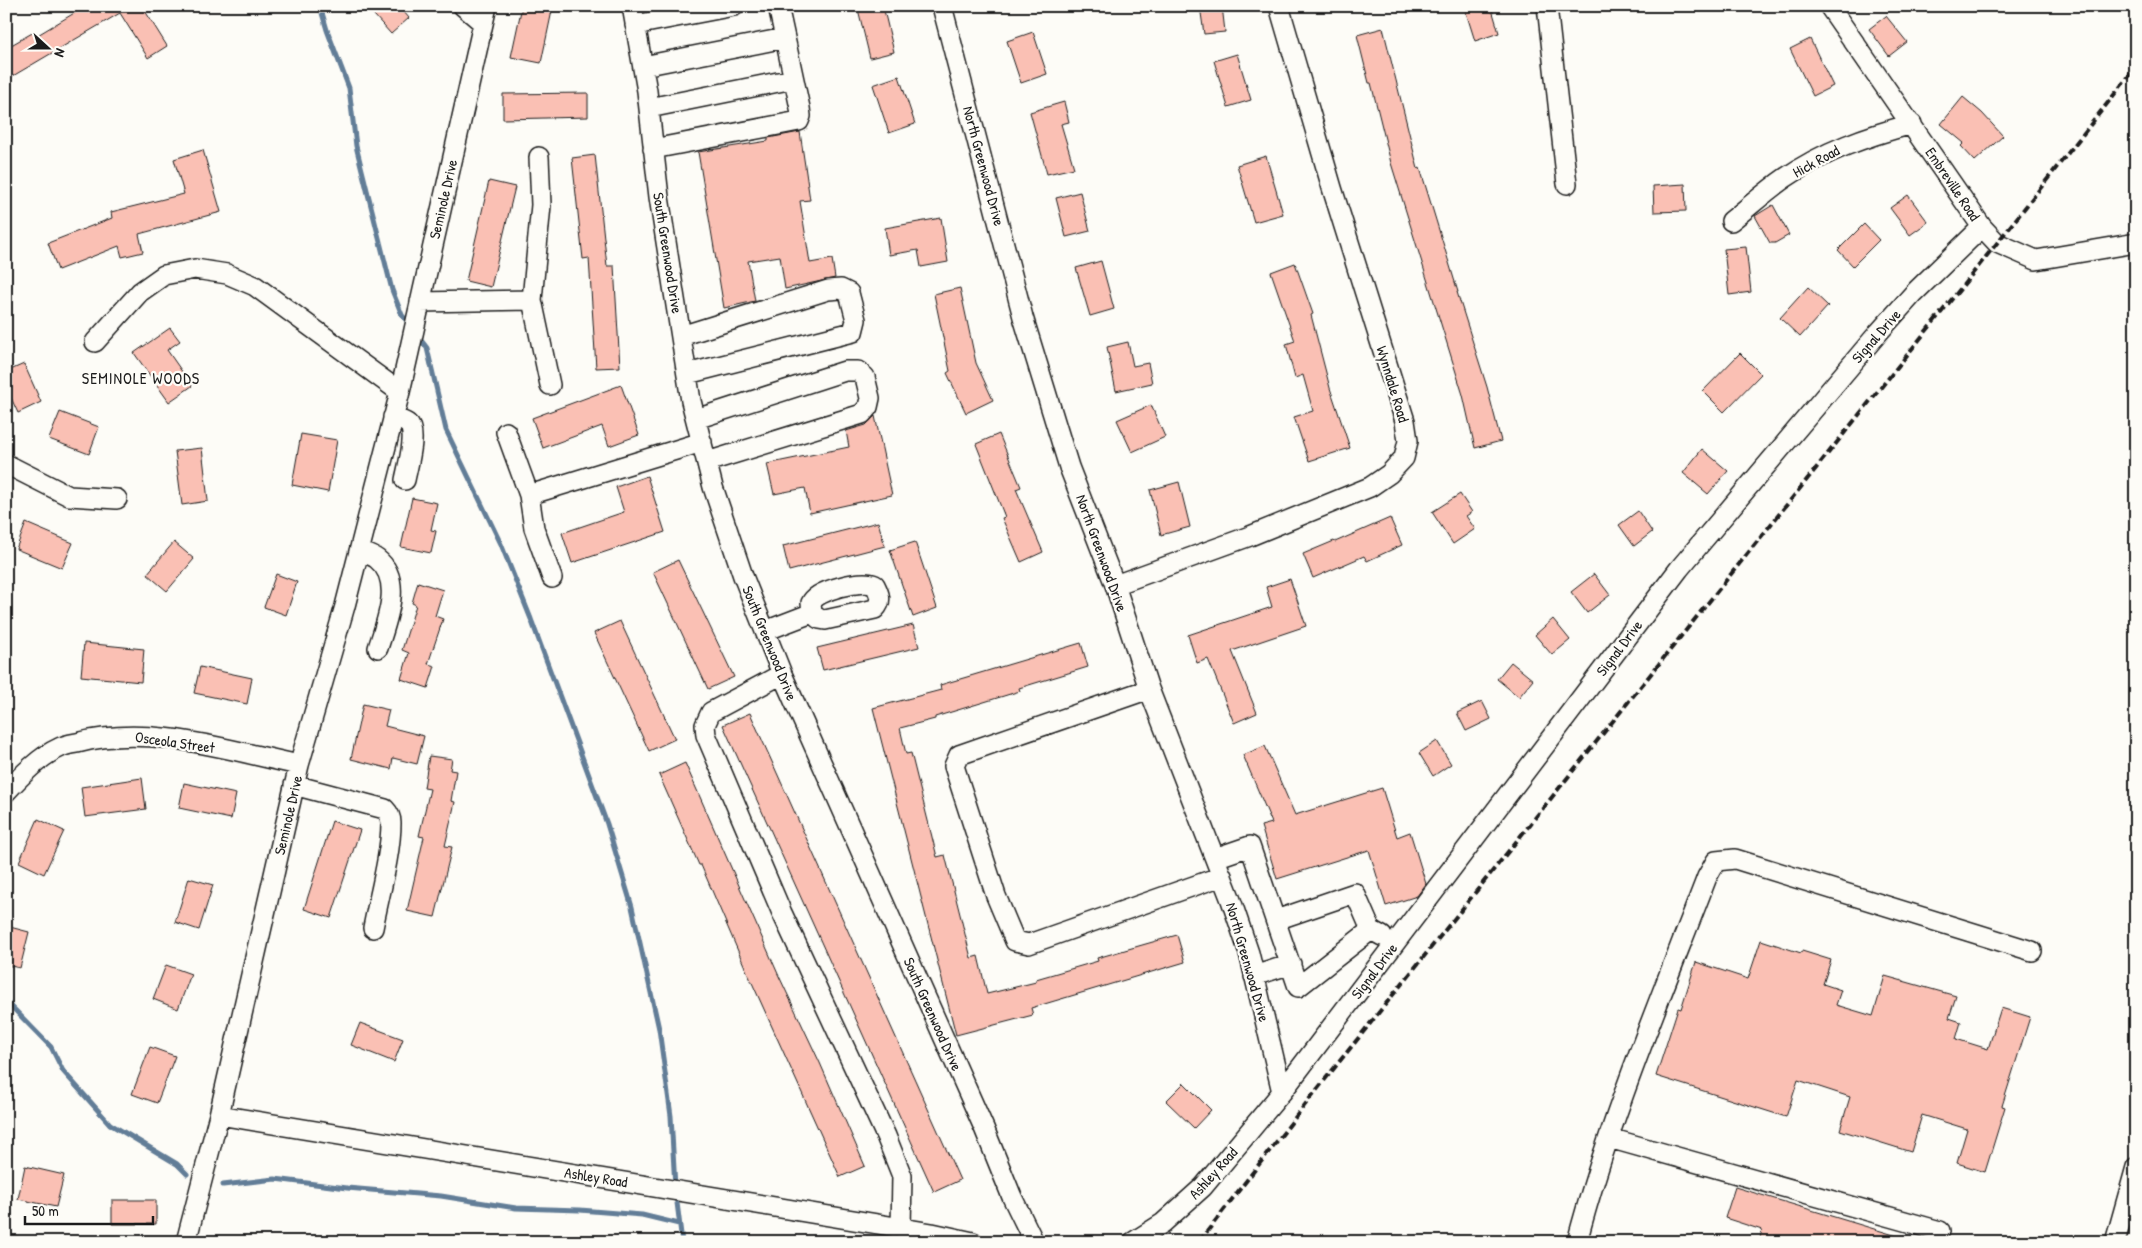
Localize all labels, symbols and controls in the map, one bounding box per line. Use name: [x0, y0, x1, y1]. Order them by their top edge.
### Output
north arrow: [22, 22, 72, 72]
text: N: [50, 46, 71, 60]
street label: North Greenwood Drive: [958, 104, 1010, 228]
street label: Hick Road: [1789, 140, 1843, 182]
street label: Embreville Road: [1921, 143, 1985, 225]
street label: Seminole Drive: [424, 157, 462, 241]
street label: South Greenwood Drive: [648, 191, 688, 315]
street label: Signal Drive: [1847, 304, 1905, 368]
street label: Wynndale Road: [1371, 343, 1415, 425]
district label: SEMINOLE WOODS: [82, 367, 200, 389]
street label: North Greenwood Drive: [1071, 492, 1133, 614]
street label: South Greenwood Drive: [737, 582, 803, 704]
street label: Signal Drive: [1591, 616, 1647, 680]
street label: Osceola Street: [134, 726, 217, 758]
street label: Seminole Drive: [269, 773, 307, 857]
street label: North Greenwood Drive: [1221, 900, 1275, 1024]
street label: Signal Drive: [1346, 939, 1402, 1003]
street label: South Greenwood Drive: [899, 954, 967, 1074]
street label: Ashley Road: [1184, 1142, 1242, 1204]
street label: Ashley Road: [563, 1162, 629, 1192]
scale bar: [25, 1193, 152, 1225]
text: 50 m: [32, 1200, 59, 1221]

